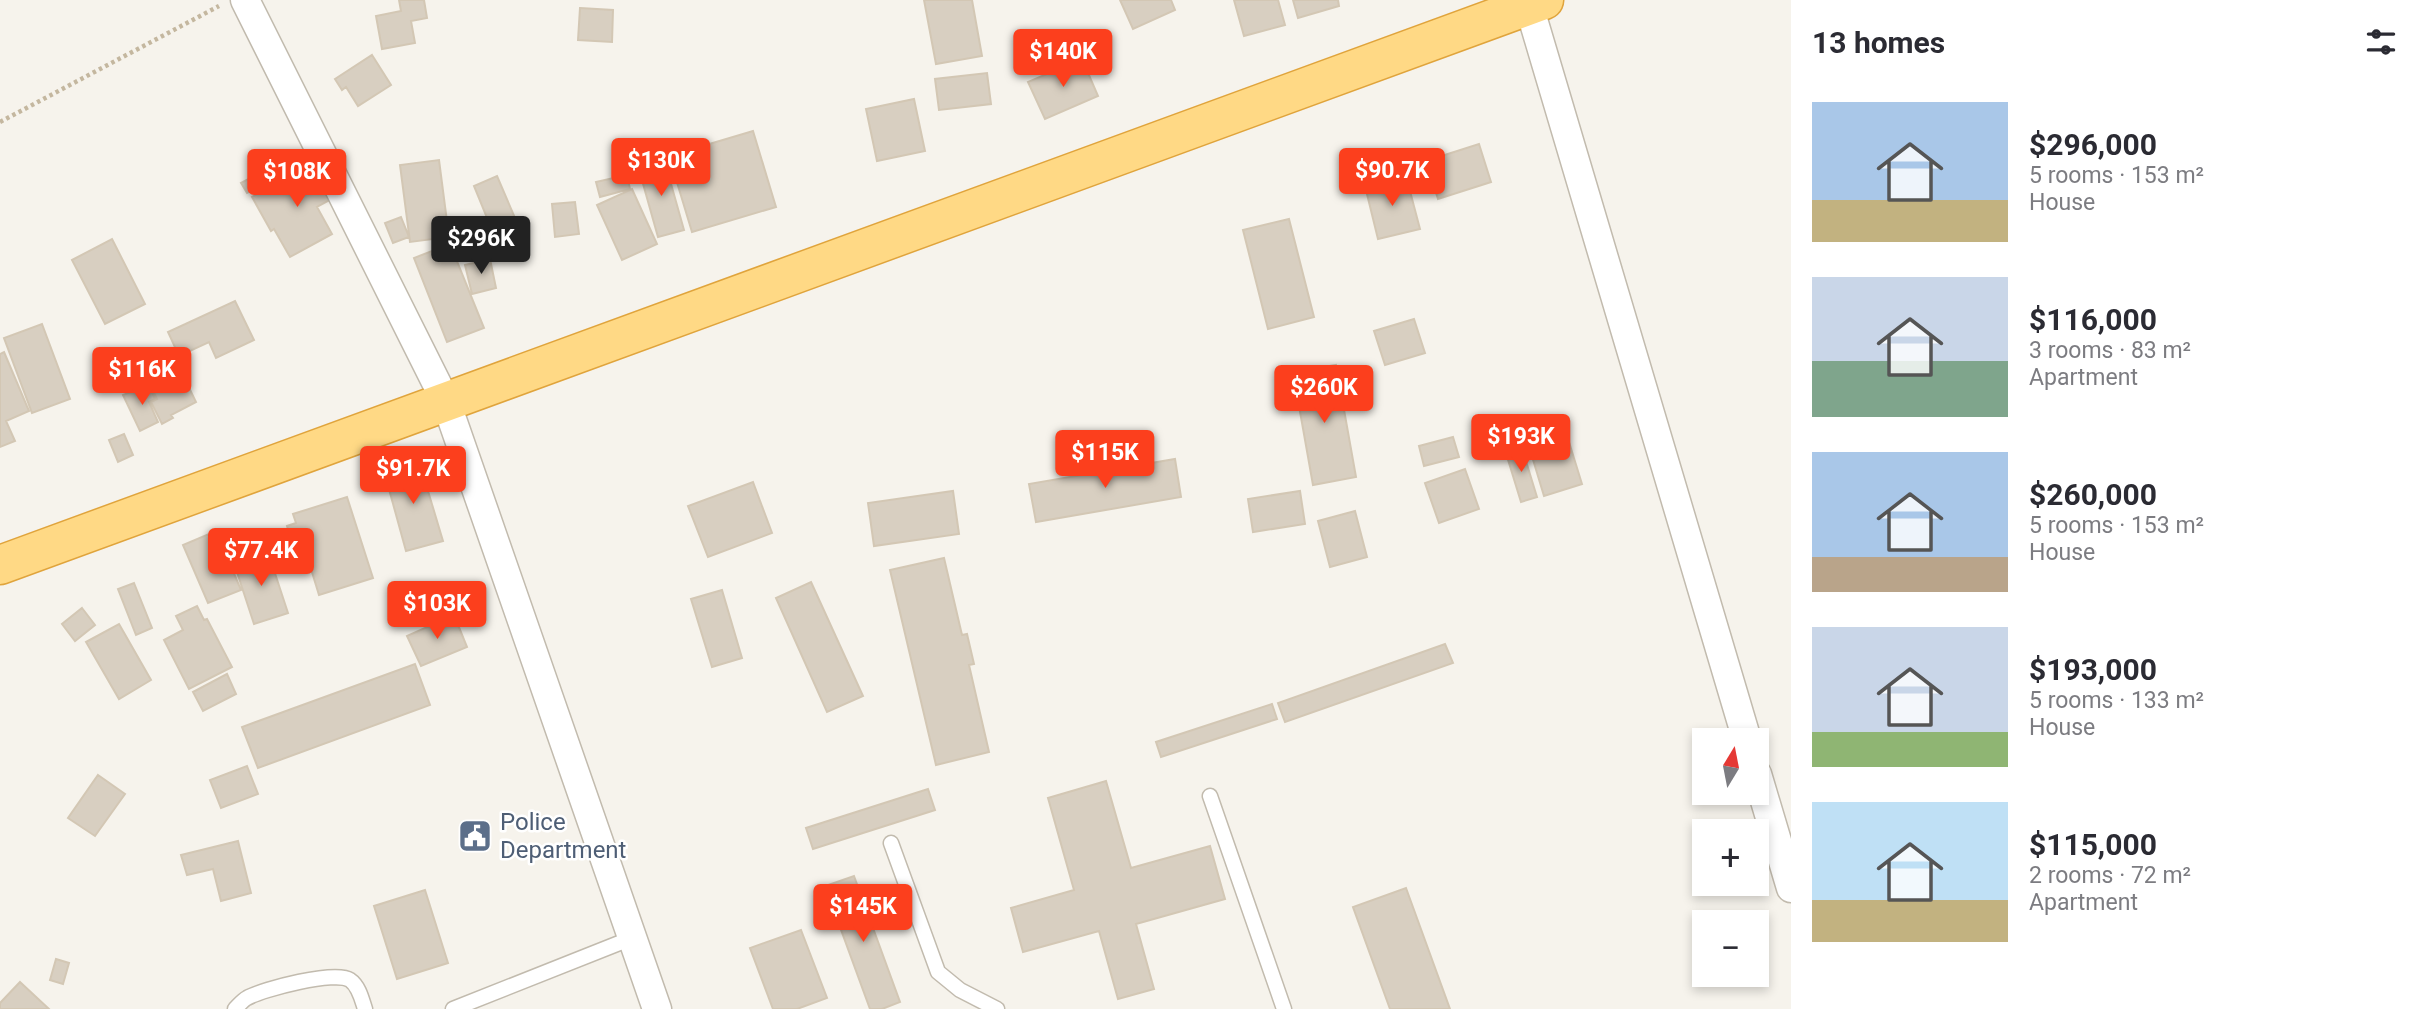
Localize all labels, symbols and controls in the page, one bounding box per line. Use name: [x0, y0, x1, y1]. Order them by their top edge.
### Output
icon: filters: [2362, 23, 2400, 61]
text: 13 homes: [1812, 25, 1945, 60]
pin: $140K: [1014, 29, 1112, 89]
text: $140K: [1029, 38, 1097, 65]
text: $296,000: [2029, 127, 2157, 162]
icon: home: [1868, 130, 1952, 214]
pin: $130K: [612, 138, 710, 198]
text: $130K: [627, 147, 695, 174]
pin: $90.7K: [1335, 148, 1449, 208]
pin: $108K: [248, 150, 346, 209]
text: $90.7K: [1355, 157, 1429, 184]
text: $108K: [263, 158, 331, 185]
text: 5 rooms · 153 m²: [2029, 162, 2204, 189]
text: House: [2029, 189, 2095, 216]
pin: $296K: [432, 216, 530, 276]
text: $296K: [447, 225, 515, 252]
text: $116,000: [2029, 302, 2157, 337]
icon: home: [1868, 305, 1952, 389]
text: 3 rooms · 83 m²: [2029, 337, 2191, 364]
pin: $116K: [93, 348, 191, 407]
text: $116K: [108, 356, 176, 383]
text: Apartment: [2029, 364, 2138, 391]
pin: $260K: [1275, 366, 1373, 425]
text: $260K: [1290, 374, 1358, 401]
pin: $193K: [1472, 414, 1570, 474]
text: $193K: [1487, 423, 1555, 450]
pin: $115K: [1056, 430, 1154, 490]
text: $115K: [1071, 439, 1139, 466]
pin: $91.7K: [356, 447, 470, 506]
text: $91.7K: [376, 455, 450, 482]
text: $260,000: [2029, 477, 2157, 512]
icon: home: [1868, 480, 1952, 564]
text: 5 rooms · 153 m²: [2029, 512, 2204, 539]
pin: $77.4K: [204, 528, 318, 588]
text: $77.4K: [224, 537, 298, 564]
text: House: [2029, 539, 2095, 566]
pin: $103K: [388, 582, 486, 641]
text: $103K: [403, 590, 471, 617]
text: $193,000: [2029, 652, 2157, 687]
icon: home: [1868, 655, 1952, 739]
text: 5 rooms · 133 m²: [2029, 687, 2204, 714]
text: House: [2029, 714, 2095, 741]
north arrow: [1692, 728, 1769, 805]
map controls: [1692, 728, 1769, 987]
place label: Police Department: [500, 808, 627, 864]
public building icon: Police Department: [456, 817, 494, 855]
button: +: [1692, 819, 1769, 896]
text: $115,000: [2029, 827, 2157, 862]
icon: home: [1868, 830, 1952, 914]
text: 2 rooms · 72 m²: [2029, 862, 2191, 889]
pin: $145K: [814, 884, 912, 944]
text: Apartment: [2029, 889, 2138, 916]
text: $145K: [829, 893, 897, 920]
button: −: [1692, 910, 1769, 987]

